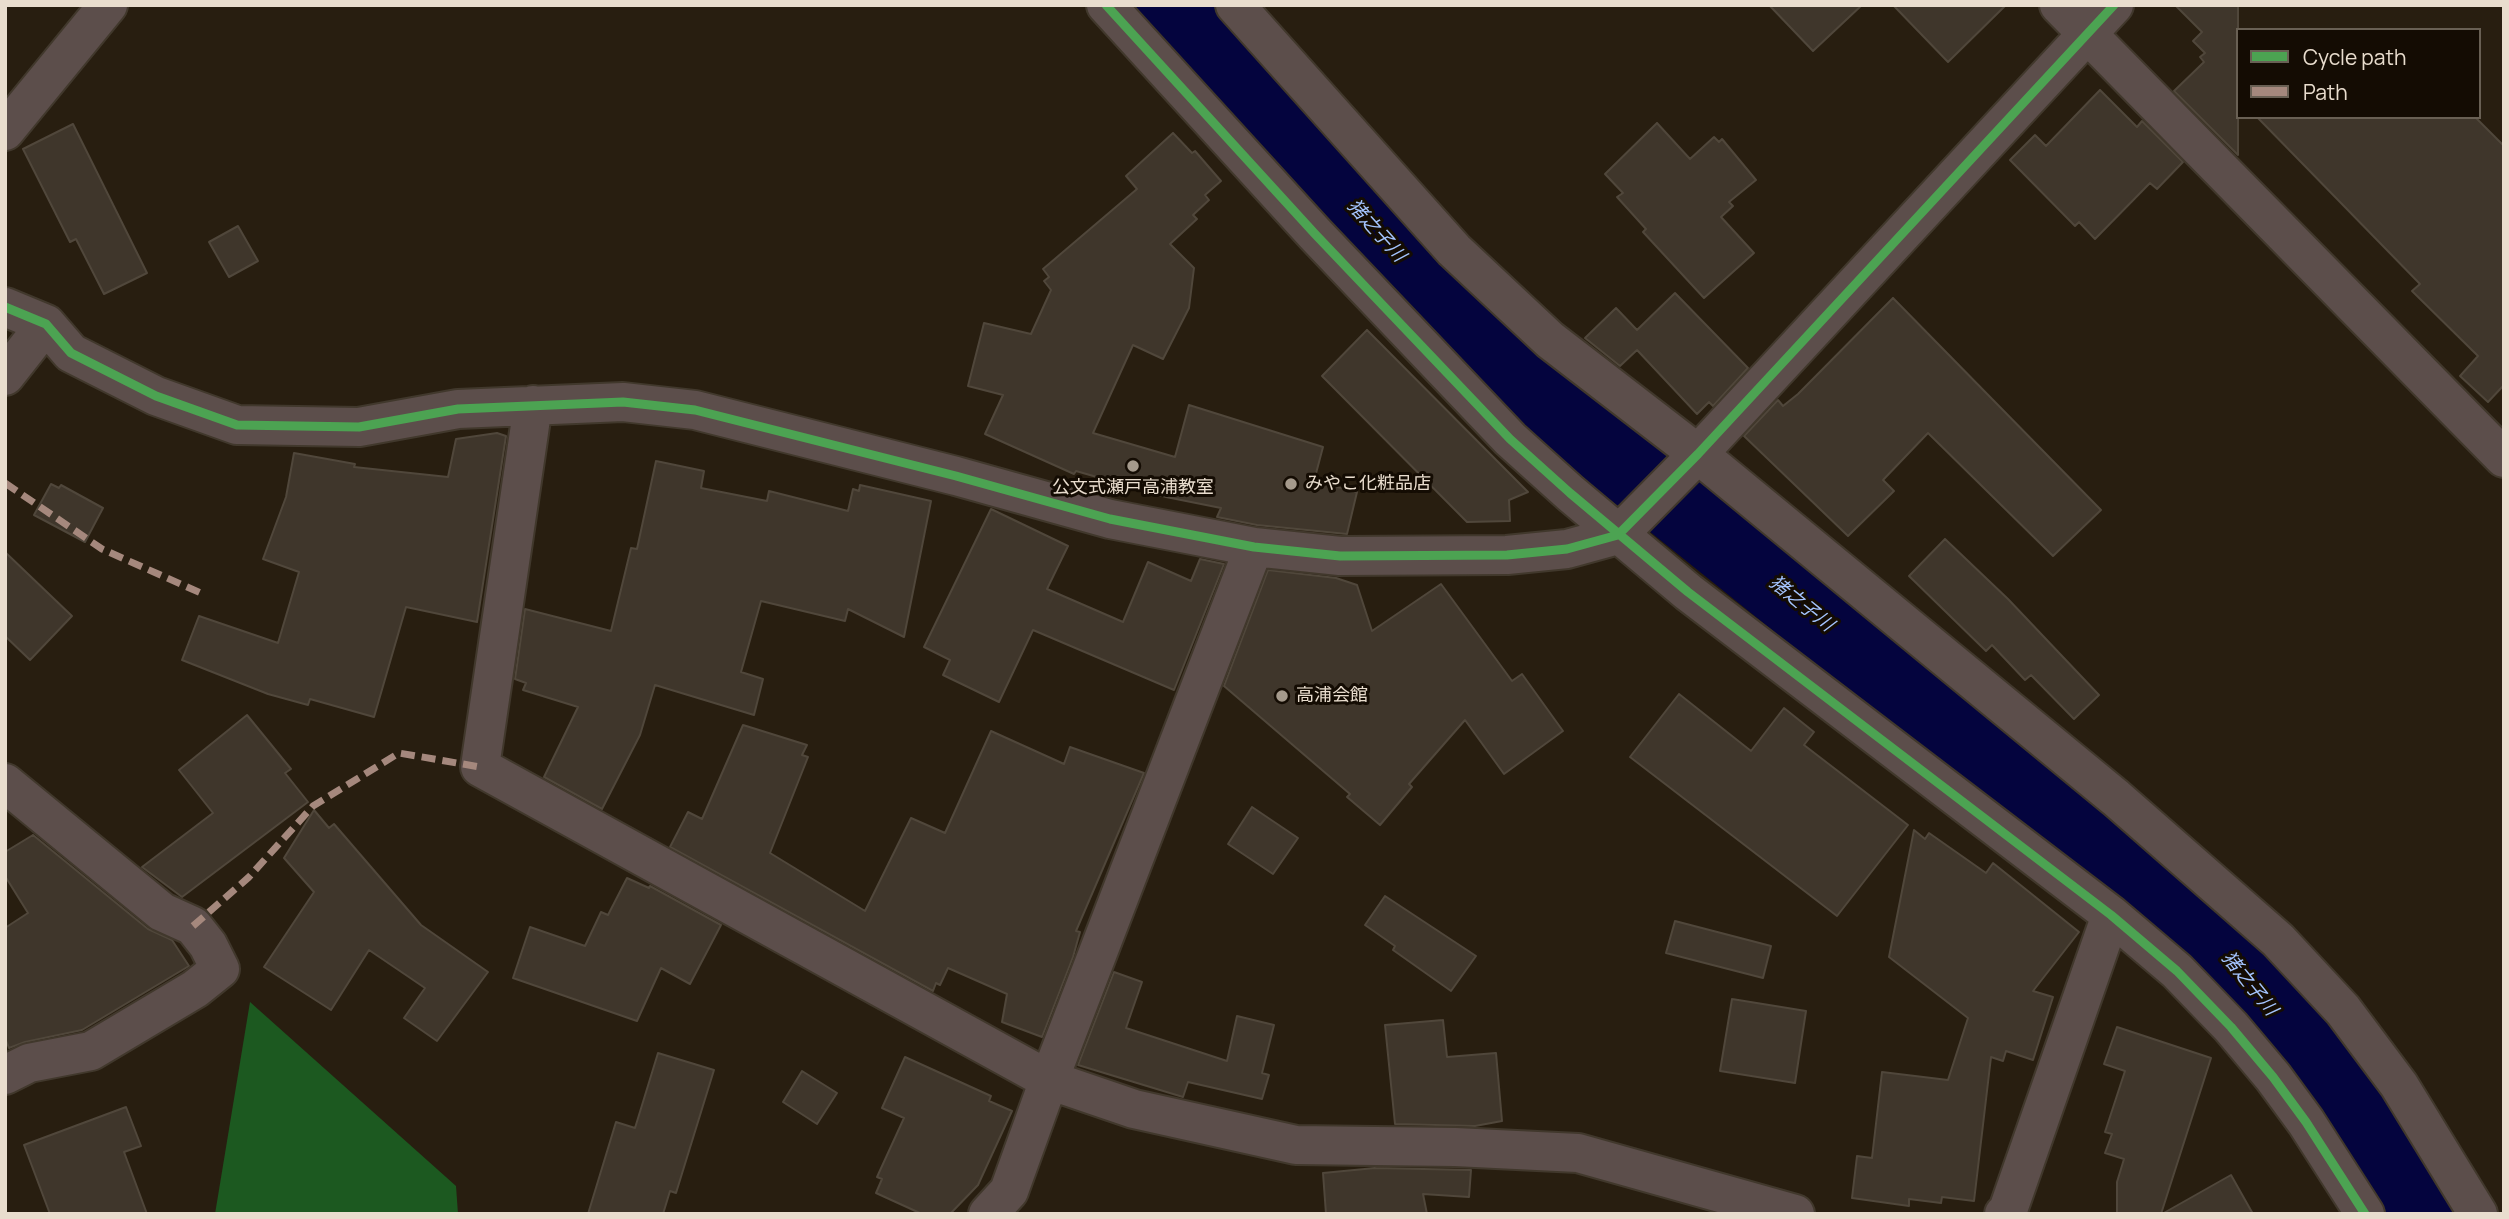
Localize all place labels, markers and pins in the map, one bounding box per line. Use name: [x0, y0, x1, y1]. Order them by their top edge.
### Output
marker: 公文式瀬戸高浦教室: [1125, 458, 1141, 474]
place label: みやこ化粧品店: [1305, 473, 1431, 495]
marker: みやこ化粧品店: [1283, 476, 1299, 492]
place label: 公文式瀬戸高浦教室: [1052, 477, 1214, 499]
place label: 高浦会館: [1296, 685, 1368, 707]
marker: 高浦会館: [1274, 688, 1290, 704]

